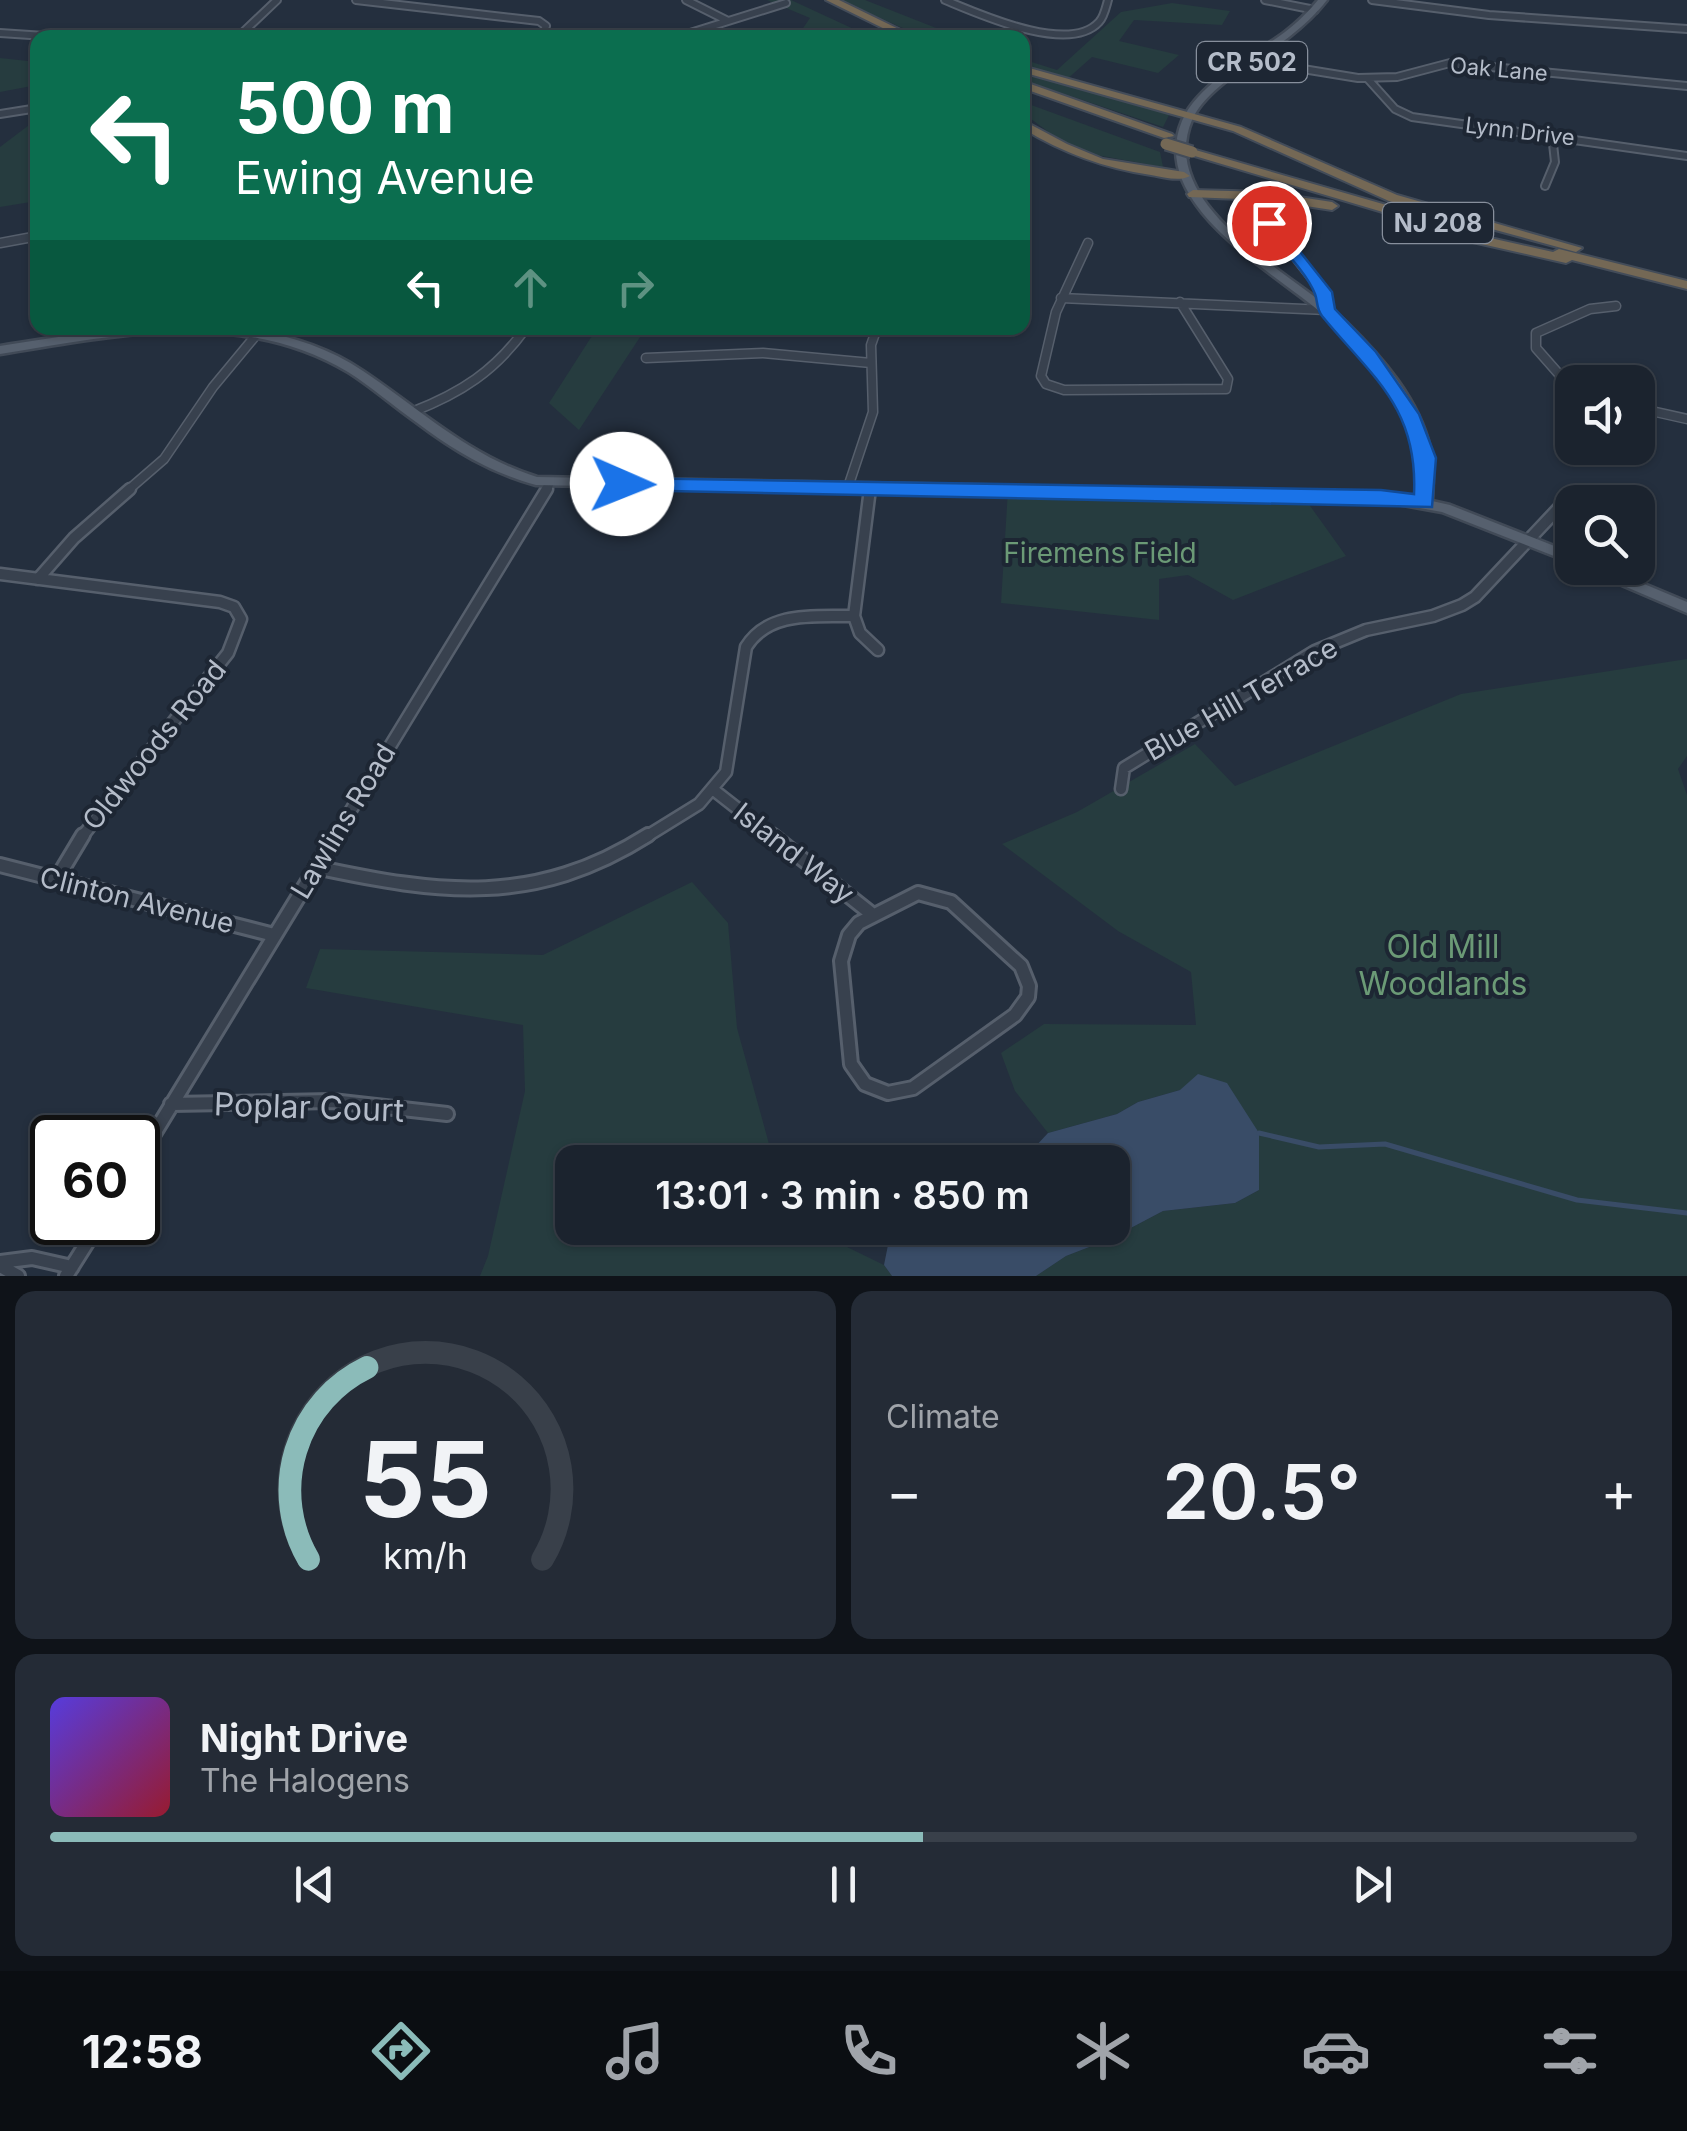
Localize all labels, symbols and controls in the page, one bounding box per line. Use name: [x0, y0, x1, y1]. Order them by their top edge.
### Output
road number: CR 502: [1197, 42, 1307, 82]
street label: Oak Lane: [1449, 52, 1549, 86]
text: 500 m: [235, 65, 455, 150]
icon: left: [70, 70, 200, 200]
street label: Lynn Drive: [1464, 111, 1576, 151]
text: Ewing Avenue: [235, 150, 535, 205]
pin: [1227, 181, 1312, 266]
icon: arrive: [1242, 196, 1297, 251]
road number: NJ 208: [1383, 203, 1493, 243]
icon: left: [398, 260, 453, 315]
icon: ahead: [503, 260, 558, 315]
icon: right: [608, 260, 663, 315]
map controls: [1555, 365, 1655, 585]
button: sound: [1555, 365, 1655, 465]
position arrow: [570, 432, 674, 536]
button: search: [1555, 485, 1655, 585]
park label: Firemens Field: [1003, 536, 1197, 570]
street label: Blue Hill Terrace: [1139, 630, 1343, 768]
street label: Oldwoods Road: [75, 653, 233, 837]
street label: Lawlins Road: [283, 737, 403, 905]
street label: Island Way: [727, 795, 861, 911]
street label: Clinton Avenue: [36, 859, 238, 941]
park label: Old Mill Woodlands: [1359, 927, 1527, 1003]
street label: Poplar Court: [213, 1084, 405, 1130]
speed limit sign: 60: [30, 1115, 160, 1245]
text: 13:01 · 3 min · 850 m: [655, 1172, 1030, 1218]
text: Climate: [886, 1397, 1000, 1436]
text: 55: [359, 1416, 492, 1542]
text: 20.5°: [1162, 1446, 1361, 1537]
text: −: [886, 1459, 922, 1525]
text: +: [1601, 1459, 1637, 1525]
text: km/h: [383, 1534, 468, 1578]
text: Night Drive: [200, 1715, 408, 1761]
text: The Halogens: [200, 1761, 410, 1800]
icon: previous: [287, 1857, 342, 1912]
icon: pause: [816, 1857, 871, 1912]
icon: next: [1345, 1857, 1400, 1912]
icon: directions: [366, 2016, 436, 2086]
icon: music: [600, 2016, 670, 2086]
icon: phone: [834, 2016, 904, 2086]
icon: climate: [1068, 2016, 1138, 2086]
icon: car: [1301, 2016, 1371, 2086]
icon: filters: [1535, 2016, 1605, 2086]
text: 12:58: [82, 2024, 203, 2079]

